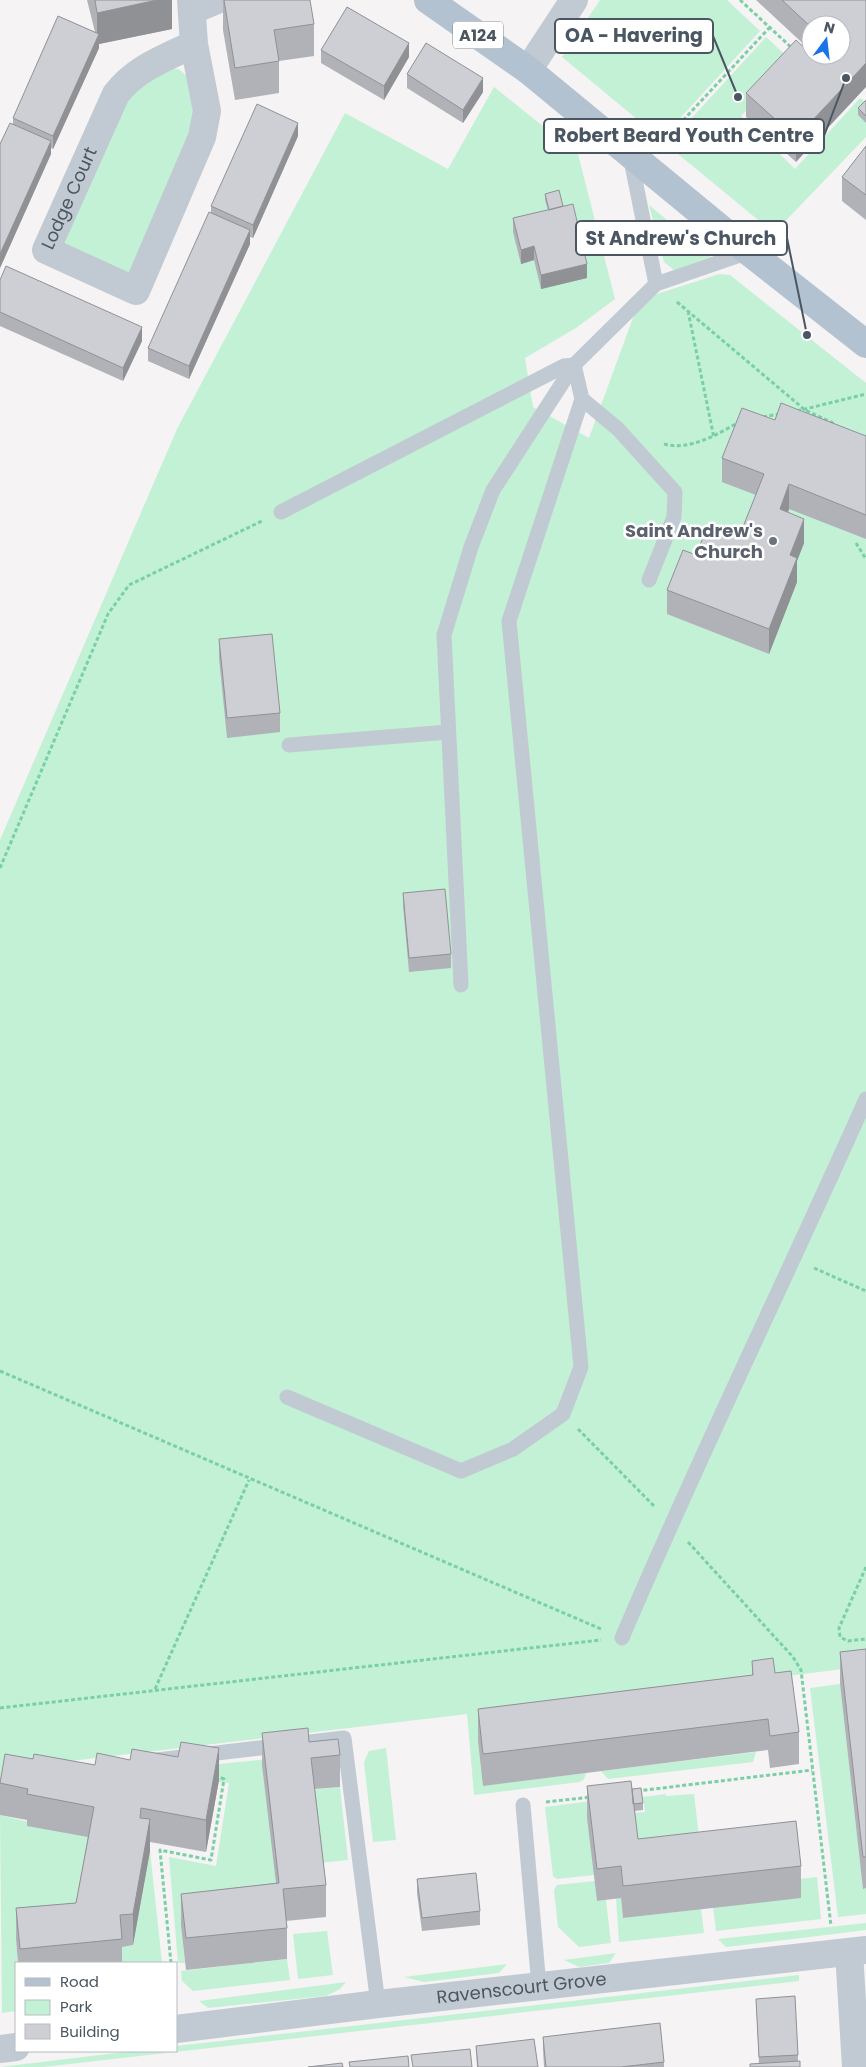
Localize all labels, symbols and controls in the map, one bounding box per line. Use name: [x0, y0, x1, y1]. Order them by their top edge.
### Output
north arrow: [801, 15, 851, 65]
text: N: [822, 16, 837, 38]
callout: OA - Havering: [555, 19, 713, 53]
road number: A124: [453, 22, 503, 48]
text: OA - Havering: [565, 22, 703, 49]
callout: Robert Beard Youth Centre: [544, 119, 824, 153]
text: Robert Beard Youth Centre: [554, 122, 814, 149]
street label: Lodge Court: [35, 143, 103, 253]
callout: St Andrew's Church: [576, 221, 787, 255]
text: St Andrew's Church: [586, 225, 776, 252]
place label: Saint Andrew's Church: [625, 518, 763, 564]
marker: Saint Andrew's Church: [767, 535, 779, 547]
legend: [15, 1962, 178, 2052]
street label: Ravenscourt Grove: [435, 1966, 608, 2009]
text: Road: [60, 1971, 99, 1992]
text: Park: [60, 1996, 92, 2017]
text: Building: [60, 2021, 120, 2042]

